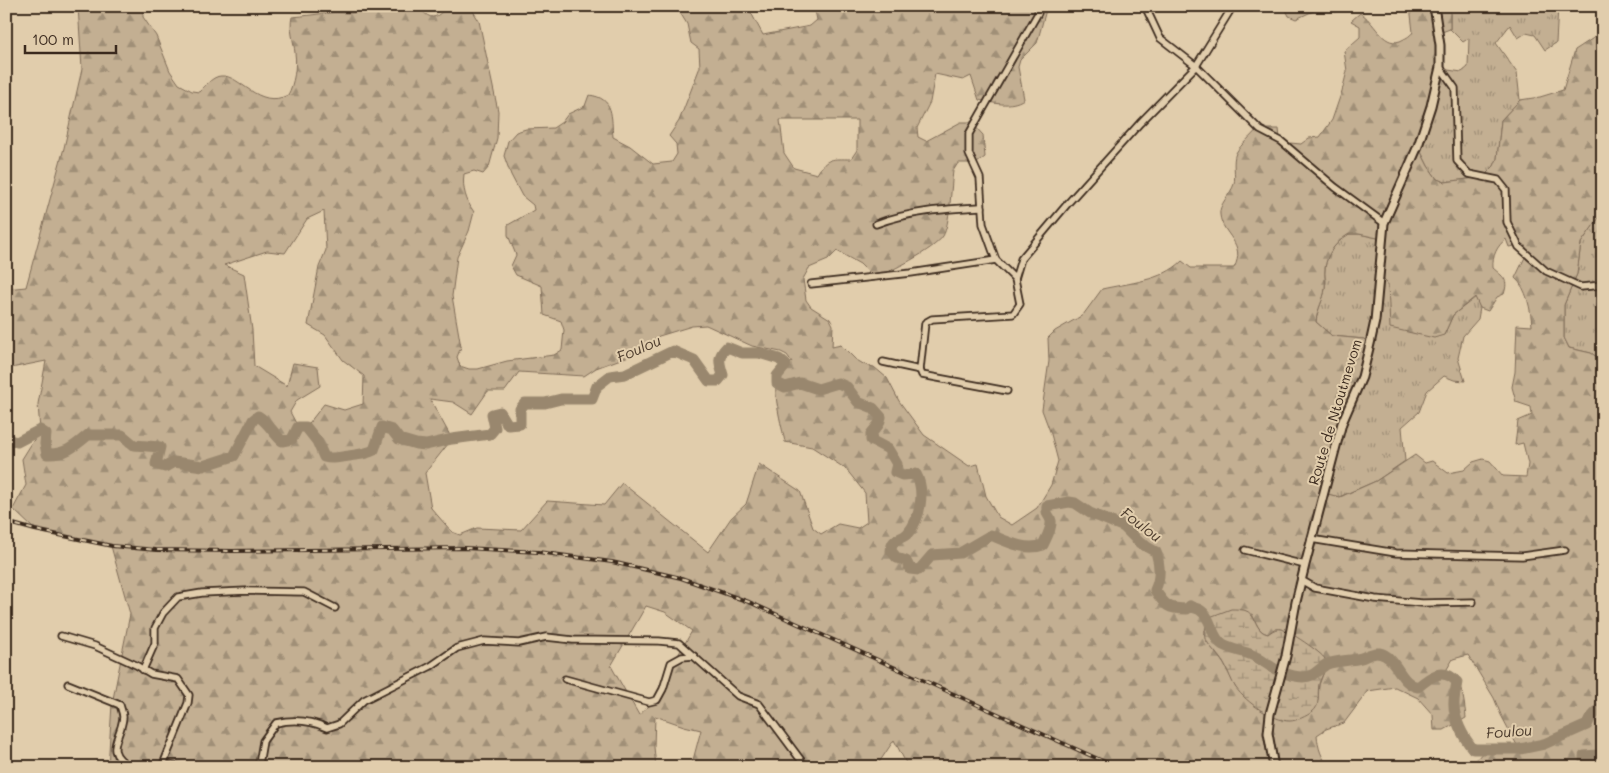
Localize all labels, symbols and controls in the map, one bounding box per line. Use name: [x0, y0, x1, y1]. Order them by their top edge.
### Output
scale bar: [25, 22, 116, 54]
text: 100 m: [32, 29, 74, 49]
water label: Foulou: [613, 330, 664, 366]
street label: Route de Ntoutmevom: [1303, 337, 1366, 487]
water label: Foulou: [1117, 502, 1166, 546]
water label: Foulou: [1485, 719, 1533, 743]

